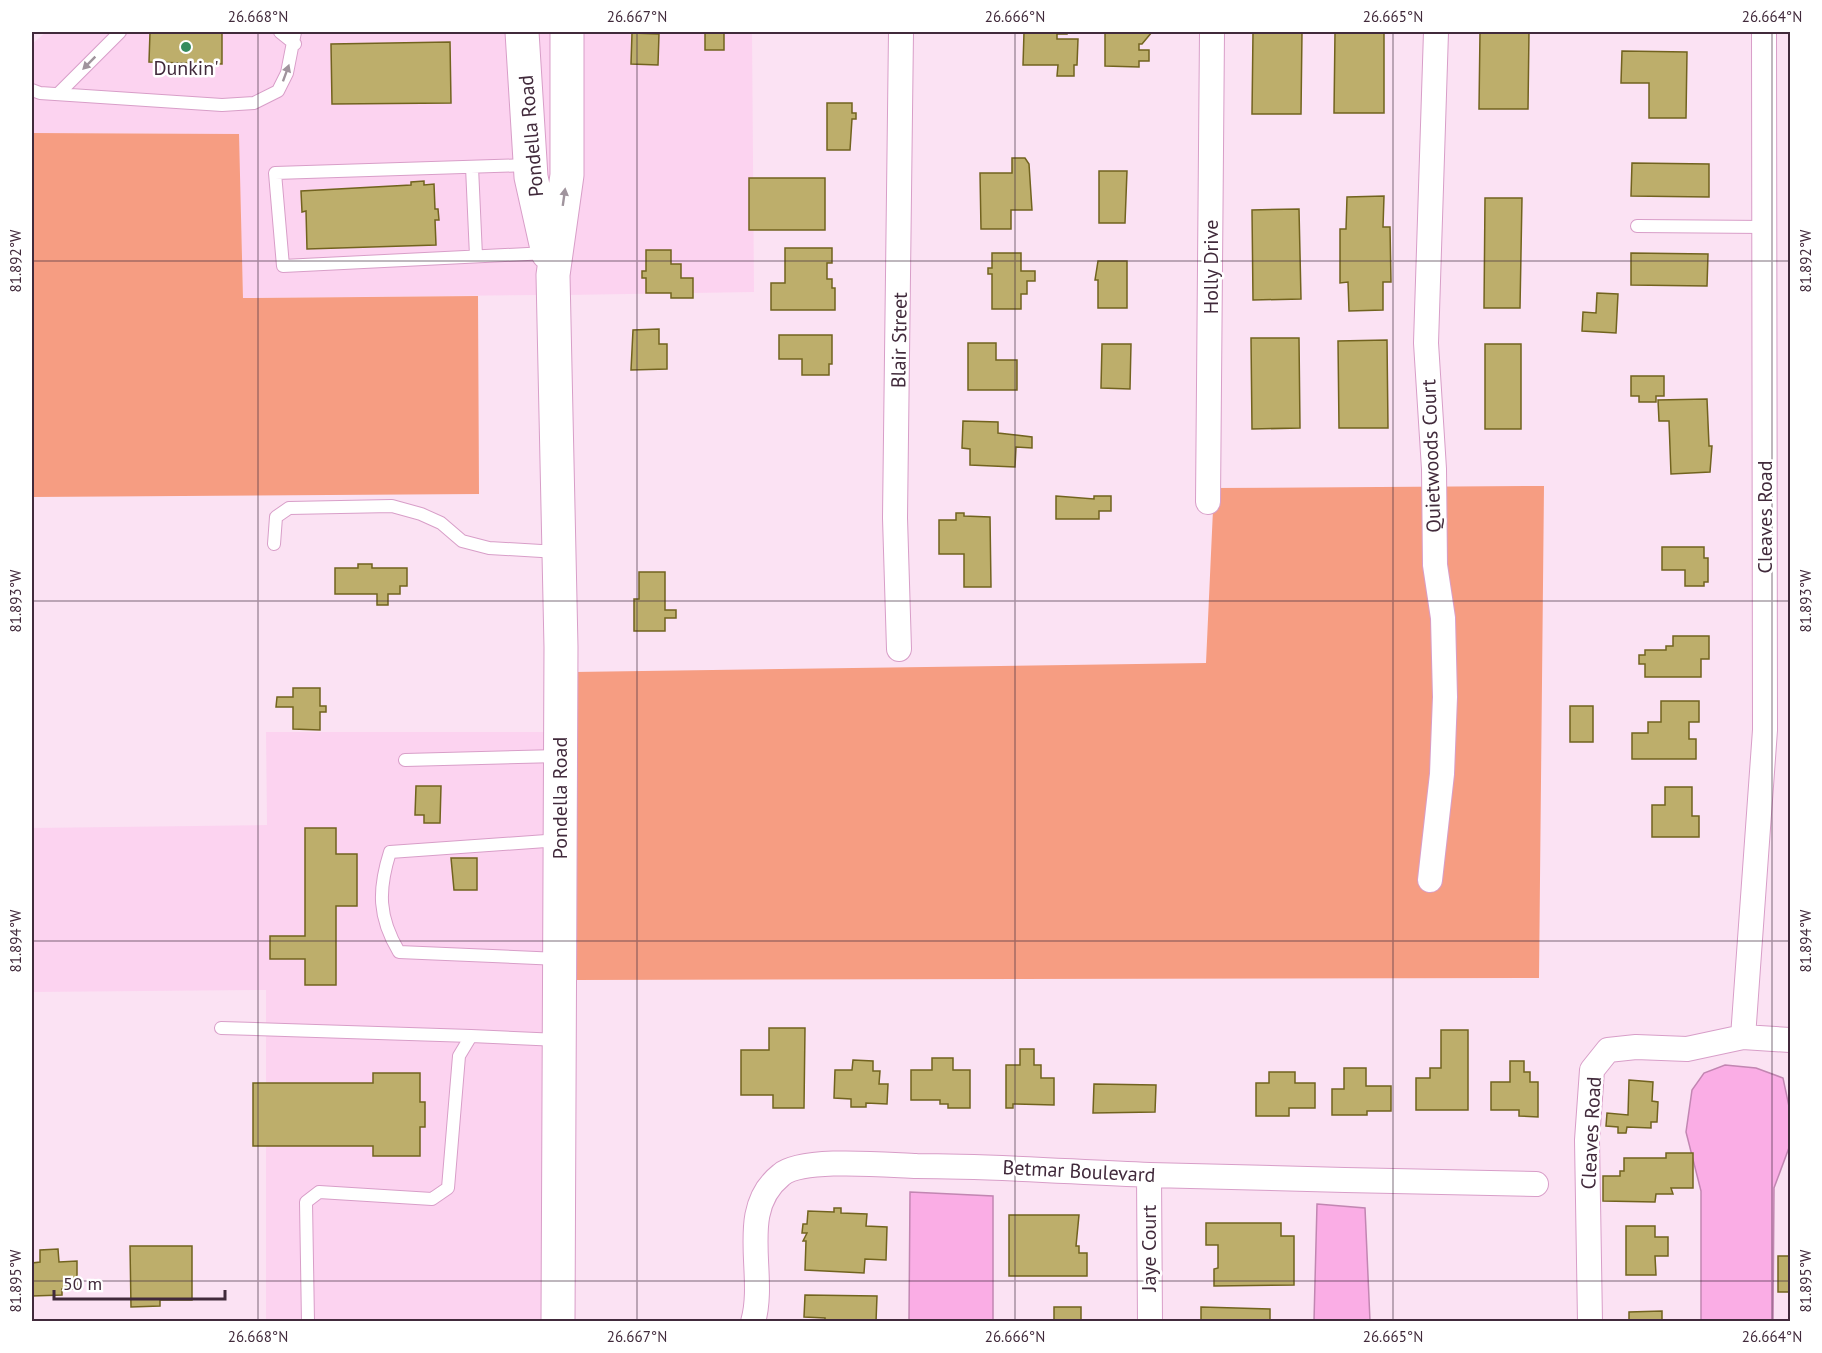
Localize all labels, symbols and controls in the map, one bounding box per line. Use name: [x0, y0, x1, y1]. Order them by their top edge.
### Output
text: 26.668°N: [228, 7, 288, 26]
text: 26.667°N: [607, 7, 667, 26]
text: 26.666°N: [985, 7, 1045, 26]
text: 26.665°N: [1363, 7, 1423, 26]
text: 26.664°N: [1742, 7, 1802, 26]
marker: Dunkin': [179, 40, 193, 54]
one-way arrow: [83, 55, 97, 69]
place label: Dunkin': [153, 55, 219, 81]
one-way arrow: [282, 63, 292, 81]
street label: Pondella Road: [513, 74, 549, 198]
one-way arrow: [559, 187, 568, 206]
street label: Holly Drive: [1198, 220, 1224, 314]
text: 81.892°W: [6, 229, 25, 292]
text: 81.892°W: [1796, 229, 1815, 292]
street label: Blair Street: [885, 292, 913, 388]
street label: Quietwoods Court: [1415, 379, 1447, 533]
street label: Cleaves Road: [1752, 460, 1778, 574]
text: 81.893°W: [6, 569, 25, 632]
text: 81.893°W: [1796, 569, 1815, 632]
street label: Pondella Road: [547, 737, 573, 859]
text: 81.894°W: [6, 909, 25, 972]
text: 81.894°W: [1796, 909, 1815, 972]
street label: Cleaves Road: [1575, 1076, 1607, 1190]
street label: Betmar Boulevard: [1002, 1154, 1156, 1188]
street label: Jaye Court: [1136, 1204, 1162, 1292]
text: 81.895°W: [6, 1249, 25, 1312]
text: 81.895°W: [1796, 1249, 1815, 1312]
scale bar: [54, 1263, 225, 1301]
text: 50 m: [63, 1272, 102, 1295]
text: 26.668°N: [228, 1327, 288, 1346]
text: 26.667°N: [607, 1327, 667, 1346]
text: 26.666°N: [985, 1327, 1045, 1346]
text: 26.665°N: [1363, 1327, 1423, 1346]
text: 26.664°N: [1742, 1327, 1802, 1346]

